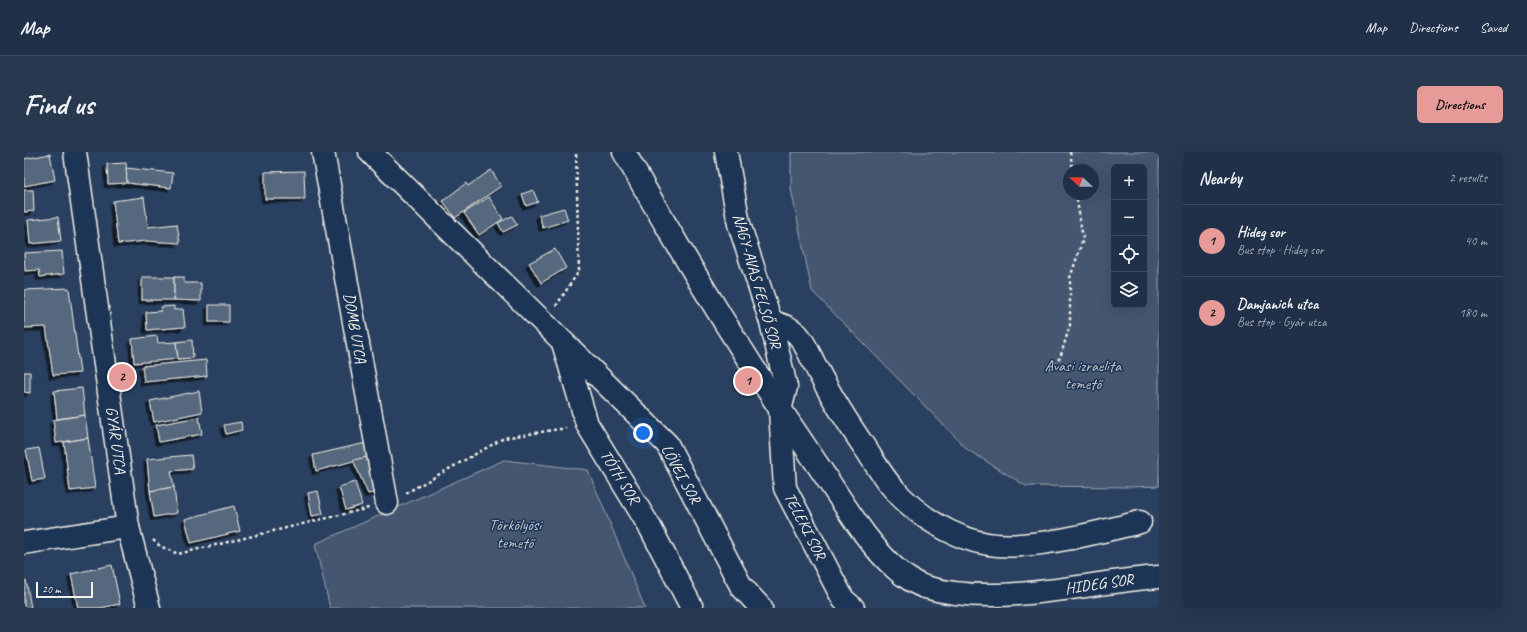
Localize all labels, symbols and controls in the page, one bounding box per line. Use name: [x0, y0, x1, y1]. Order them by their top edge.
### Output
text: Map: [20, 16, 50, 40]
text: Map: [1366, 19, 1387, 36]
text: Directions: [1409, 19, 1458, 36]
text: Saved: [1480, 19, 1507, 36]
button: Directions: [1417, 86, 1503, 123]
text: Find us: [24, 87, 94, 122]
north arrow: [1063, 164, 1099, 200]
map controls: [1111, 164, 1147, 308]
button: +: [1111, 164, 1147, 200]
text: Nearby: [1199, 168, 1242, 189]
text: 2 results: [1449, 170, 1487, 186]
button: −: [1111, 200, 1147, 236]
street label: NAGY-AVAS FELSŐ SOR: [728, 211, 786, 352]
text: Hideg sor: [1237, 223, 1285, 242]
text: 1: [1209, 233, 1215, 249]
text: 40 m: [1465, 233, 1487, 249]
button: locate: [1111, 236, 1147, 272]
text: Bus stop · Hideg sor: [1237, 242, 1324, 258]
button: layers: [1111, 272, 1147, 308]
street label: DOMB UTCA: [339, 291, 371, 366]
text: Damjanich utca: [1237, 295, 1318, 314]
text: 2: [1209, 305, 1215, 321]
text: 180 m: [1459, 305, 1487, 321]
text: Bus stop · Gyár utca: [1237, 314, 1327, 330]
park label: Avasi izraelita temető: [1045, 356, 1122, 394]
pin: 2: [109, 362, 135, 392]
pin: 1: [735, 366, 761, 396]
street label: GYÁR UTCA: [101, 405, 131, 476]
your location: [633, 423, 653, 443]
street label: LÖVEI SOR: [657, 441, 706, 508]
street label: TÓTH SOR: [596, 446, 646, 510]
street label: TELEKI SOR: [780, 489, 831, 565]
park label: Törkölyösi temető: [489, 515, 543, 553]
street label: HIDEG SOR: [1064, 569, 1136, 599]
scale bar: [36, 580, 93, 599]
text: 20 m: [42, 582, 61, 596]

